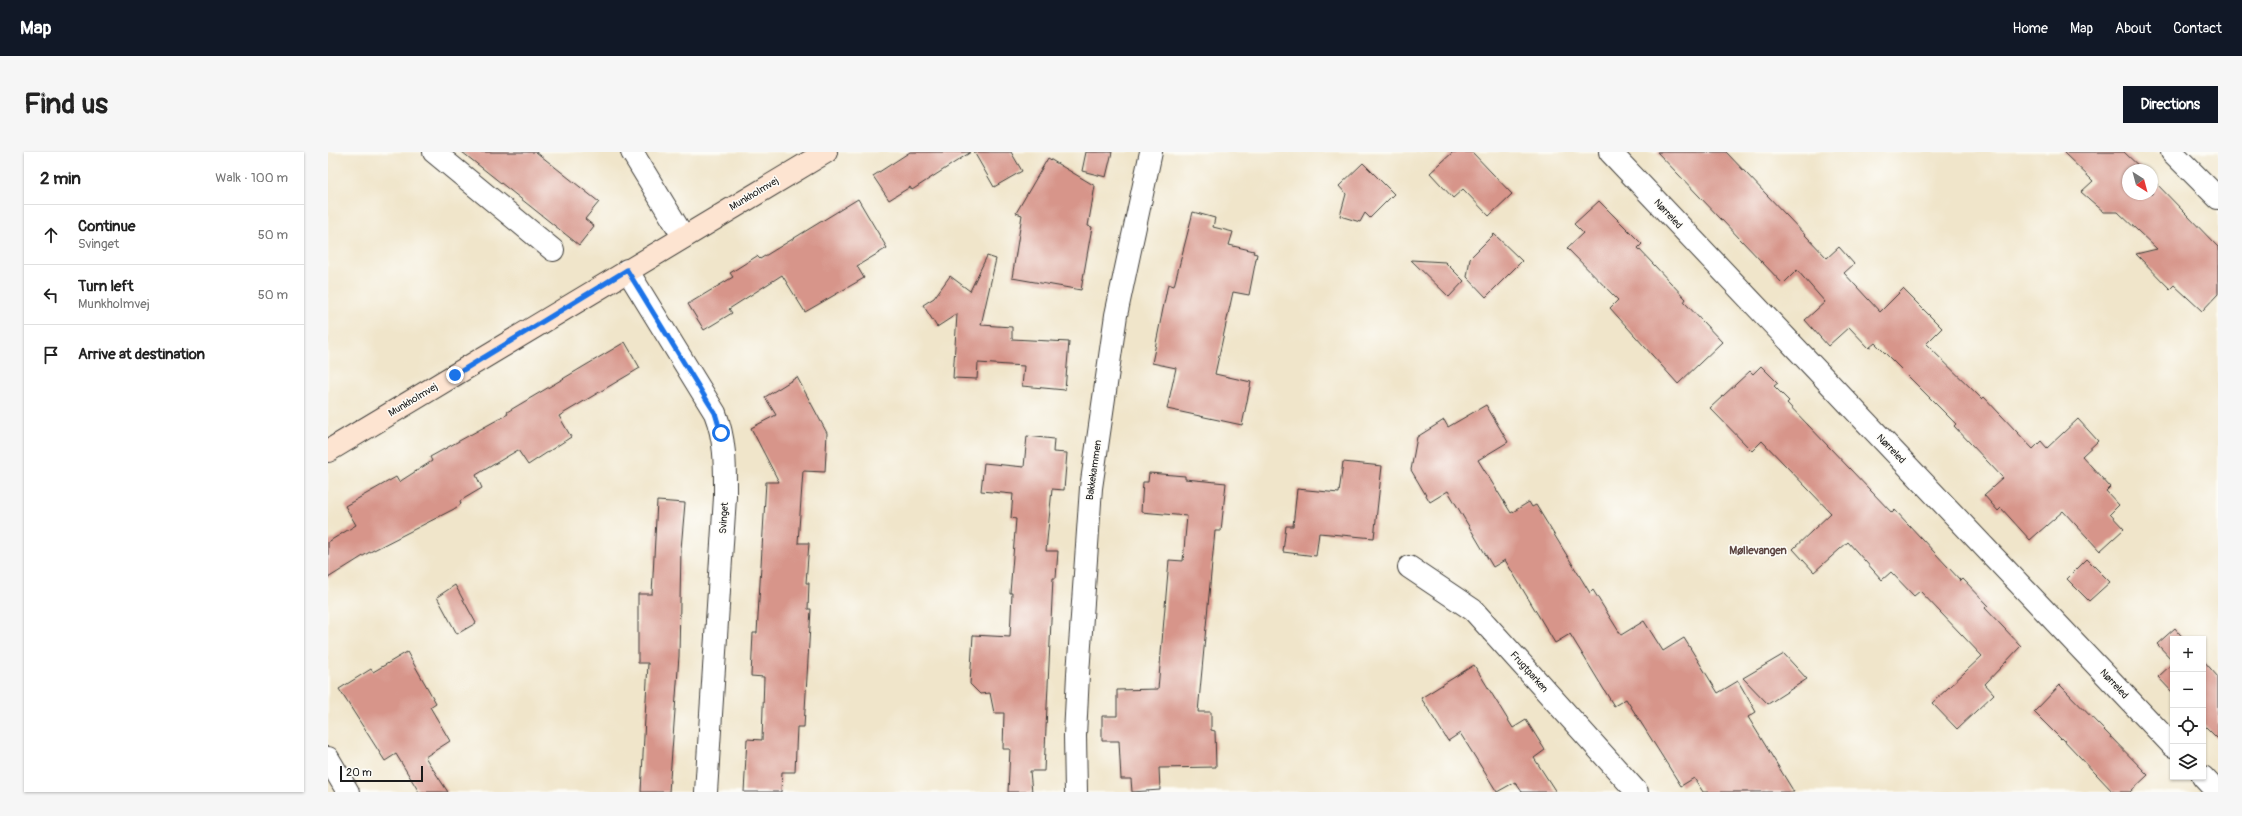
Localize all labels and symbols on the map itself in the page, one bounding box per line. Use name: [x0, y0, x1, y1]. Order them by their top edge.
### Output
north arrow: [2122, 164, 2158, 200]
street label: Munkholmvej: [727, 175, 781, 213]
street label: Nørreled: [1651, 197, 1685, 231]
route end: [446, 366, 464, 384]
street label: Munkholmvej: [386, 381, 440, 419]
route start: [712, 424, 730, 442]
street label: Nørreled: [1874, 432, 1908, 466]
street label: Bakkekammen: [1084, 439, 1104, 501]
street label: Svinget: [717, 501, 731, 534]
district label: Møllevangen: [1729, 544, 1787, 557]
street label: Frugtparken: [1507, 649, 1551, 695]
street label: Nørreled: [2097, 667, 2131, 701]
scale bar: [340, 764, 423, 783]

